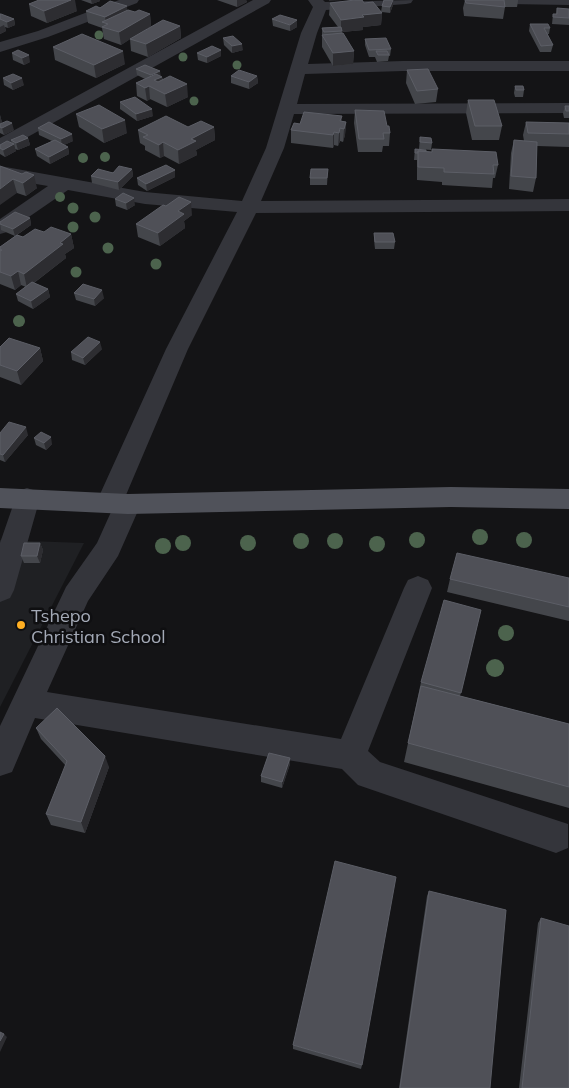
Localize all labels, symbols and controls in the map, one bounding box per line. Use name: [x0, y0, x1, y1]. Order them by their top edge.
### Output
place label: Tshepo Christian School: [31, 604, 166, 648]
marker: Tshepo Christian School: [15, 619, 27, 631]

